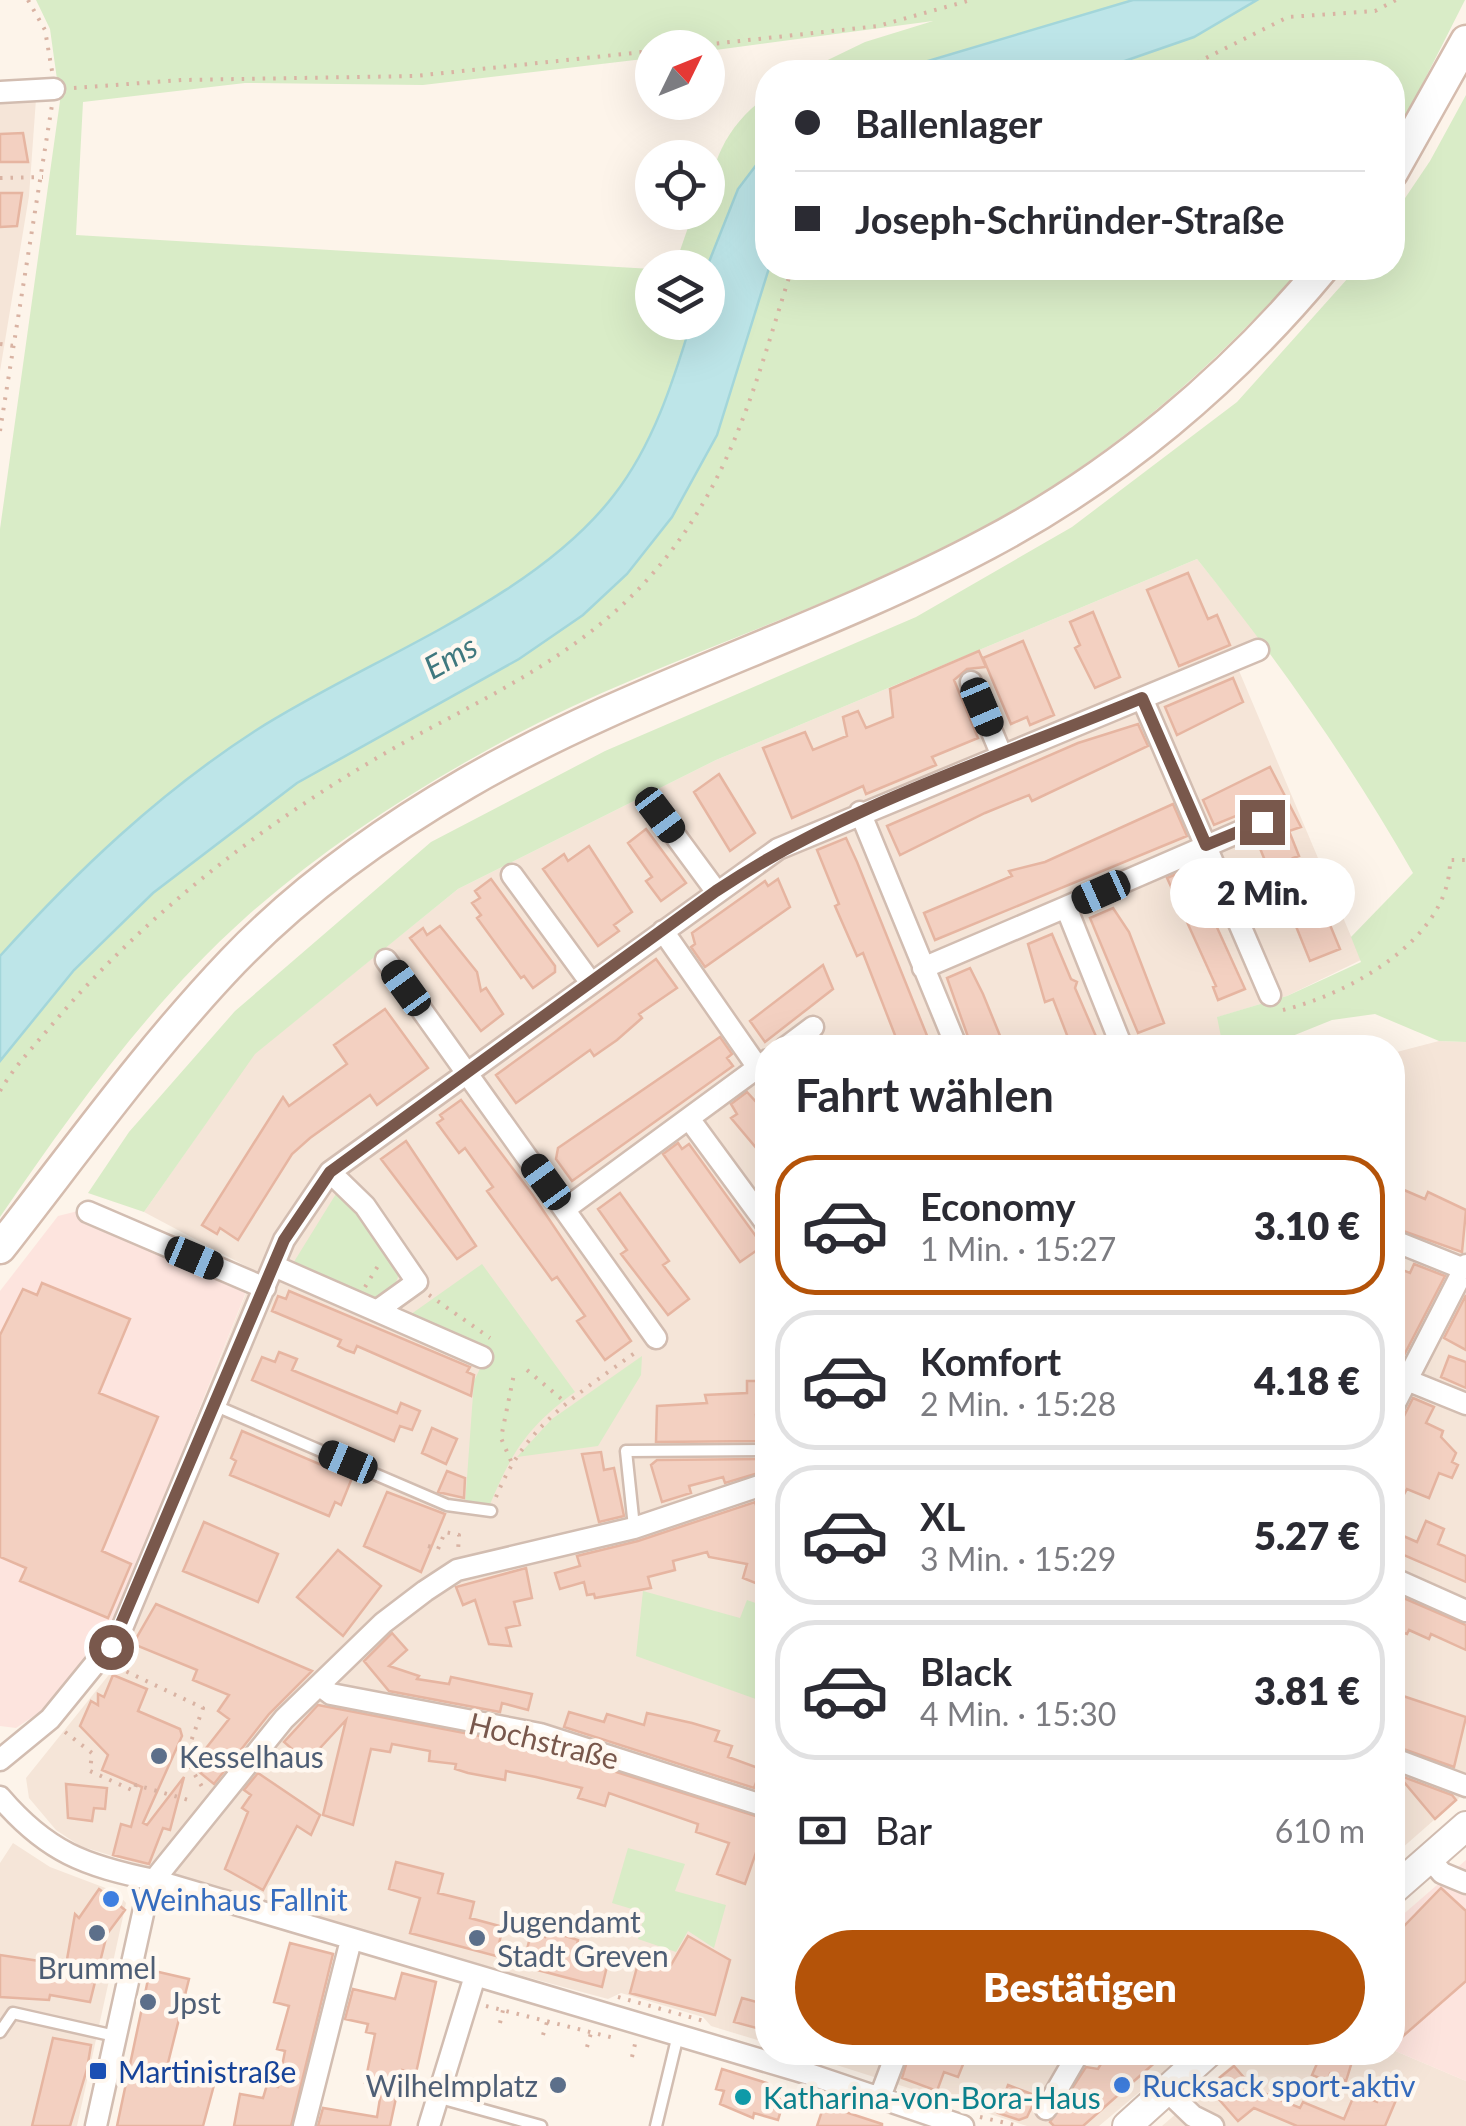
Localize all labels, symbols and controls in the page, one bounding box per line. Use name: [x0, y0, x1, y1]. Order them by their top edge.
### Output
north arrow: [635, 30, 725, 120]
map controls: [635, 30, 725, 340]
text: Ballenlager: [855, 100, 1043, 146]
button: locate: [635, 140, 725, 230]
text: Joseph-Schründer-Straße: [855, 196, 1285, 242]
button: layers: [635, 250, 725, 340]
water label: Ems: [417, 626, 484, 686]
car: [956, 674, 1008, 740]
car: [630, 782, 690, 848]
route end: [1240, 800, 1285, 845]
callout: 2 Min.: [1170, 857, 1354, 927]
car: [1067, 866, 1135, 918]
text: 2 Min.: [1217, 873, 1308, 912]
car: [376, 955, 436, 1021]
text: Fahrt wählen: [795, 1068, 1054, 1122]
car: [516, 1149, 576, 1215]
icon: car: [800, 1180, 890, 1270]
text: Economy: [920, 1183, 1075, 1229]
text: 3.10 €: [1254, 1202, 1360, 1248]
text: 1 Min. · 15:27: [920, 1229, 1116, 1268]
car: [161, 1232, 227, 1284]
icon: car: [800, 1335, 890, 1425]
text: Komfort: [920, 1338, 1061, 1384]
text: 4.18 €: [1254, 1357, 1360, 1403]
text: 2 Min. · 15:28: [920, 1384, 1116, 1423]
car: [315, 1436, 381, 1488]
icon: car: [800, 1490, 890, 1580]
text: XL: [920, 1493, 965, 1539]
text: 5.27 €: [1254, 1512, 1360, 1558]
text: 3 Min. · 15:29: [920, 1539, 1116, 1578]
route start: [89, 1625, 134, 1670]
icon: car: [800, 1645, 890, 1735]
text: Black: [920, 1648, 1012, 1694]
text: 3.81 €: [1254, 1667, 1360, 1713]
text: 4 Min. · 15:30: [920, 1694, 1116, 1733]
street label: Hochstraße: [465, 1704, 623, 1776]
place label: Kesselhaus: [179, 1738, 324, 1774]
marker: Kesselhaus: [148, 1745, 170, 1767]
icon: cash: [795, 1803, 850, 1858]
text: Bar: [875, 1807, 932, 1853]
text: 610 m: [1275, 1811, 1365, 1850]
place label: Weinhaus Fallnit: [131, 1881, 348, 1917]
marker: Weinhaus Fallnit: [100, 1888, 122, 1910]
place label: Jugendamt Stadt Greven: [497, 1903, 669, 1973]
marker: Brummel: [86, 1922, 108, 1944]
marker: Jugendamt Stadt Greven: [466, 1927, 488, 1949]
button: Bestätigen: [795, 1930, 1365, 2045]
place label: Brummel: [38, 1949, 156, 1985]
place label: Jpst: [168, 1984, 221, 2020]
marker: Jpst: [137, 1991, 159, 2013]
place label: Martinistraße: [118, 2053, 296, 2089]
marker: Martinistraße: [87, 2060, 109, 2082]
place label: Wilhelmplatz: [365, 2067, 538, 2103]
place label: Rucksack sport-aktiv: [1142, 2067, 1416, 2103]
marker: Wilhelmplatz: [547, 2074, 569, 2096]
marker: Rucksack sport-aktiv: [1111, 2074, 1133, 2096]
place label: Katharina-von-Bora-Haus: [763, 2079, 1101, 2115]
marker: Katharina-von-Bora-Haus: [732, 2086, 754, 2108]

